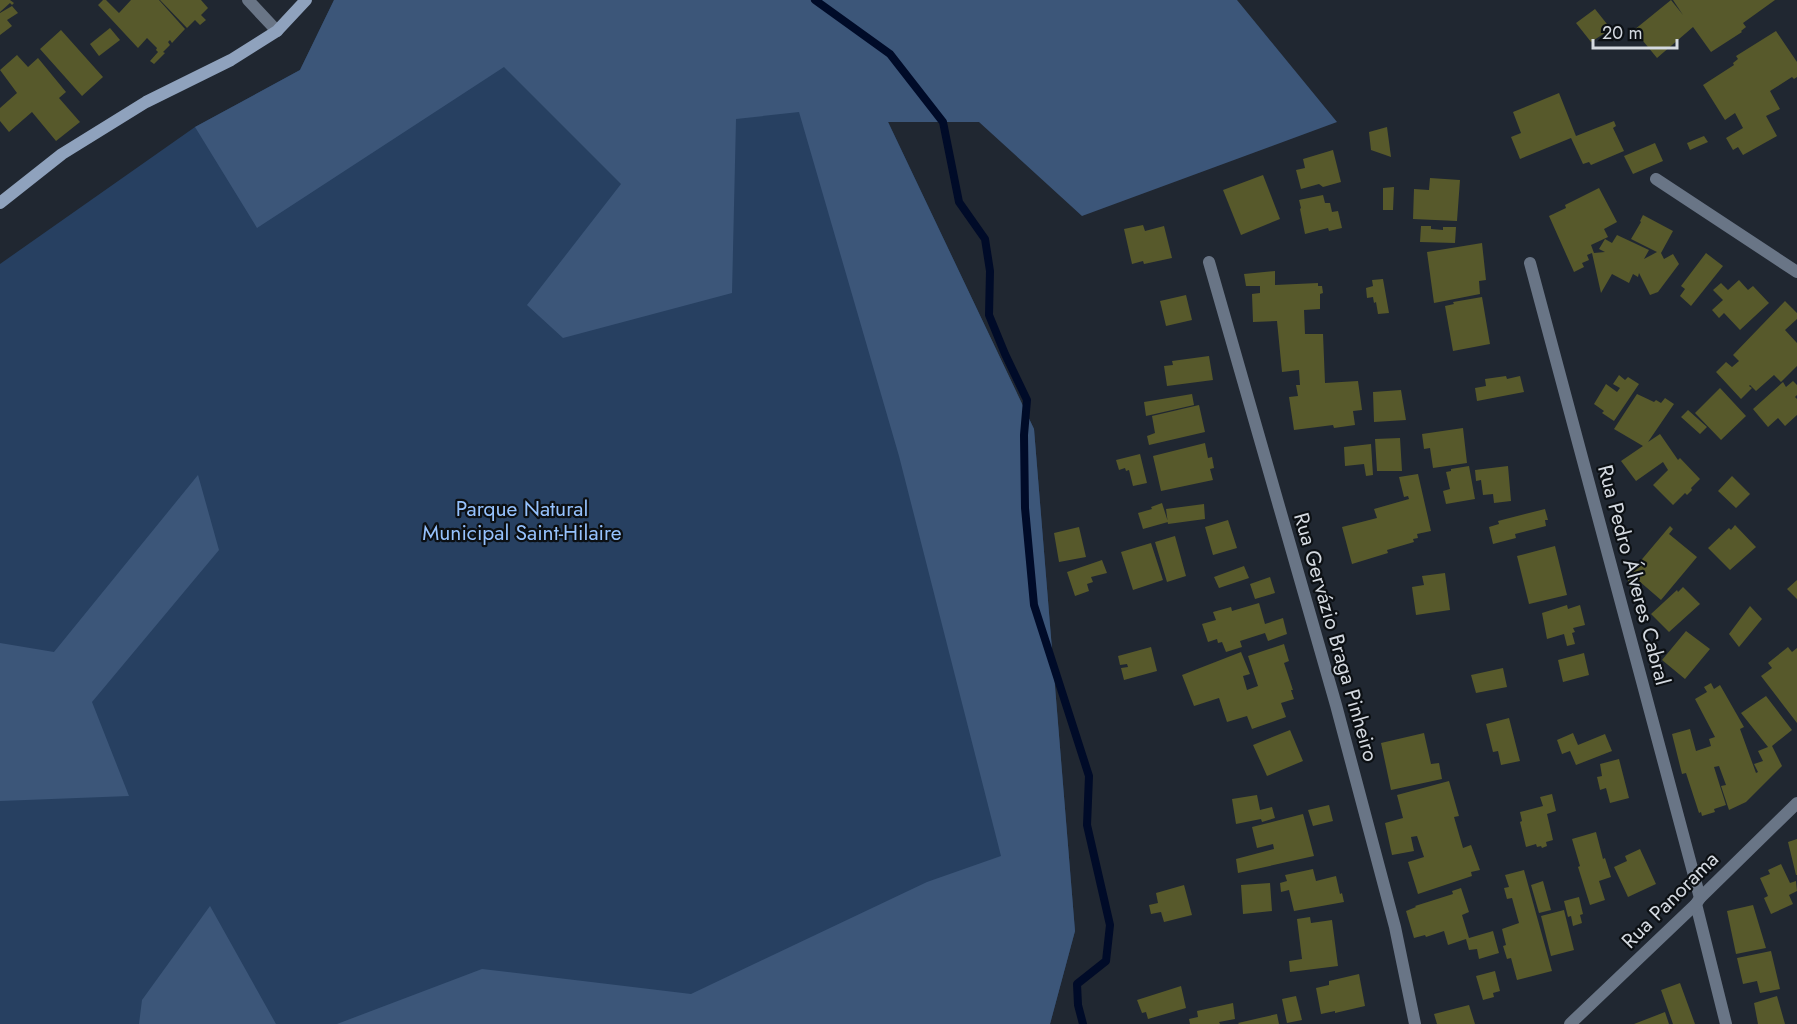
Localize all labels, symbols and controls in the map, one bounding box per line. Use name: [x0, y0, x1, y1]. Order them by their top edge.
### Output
scale bar: [1593, 12, 1677, 50]
text: 20 m: [1602, 20, 1642, 46]
street label: Rua Pedro Álveres Cabral: [1590, 461, 1678, 689]
park label: Parque Natural Municipal Saint-Hilaire: [422, 494, 622, 548]
street label: Rua Gervázio Braga Pinheiro: [1286, 509, 1386, 765]
street label: Rua Panorama: [1615, 845, 1725, 955]

